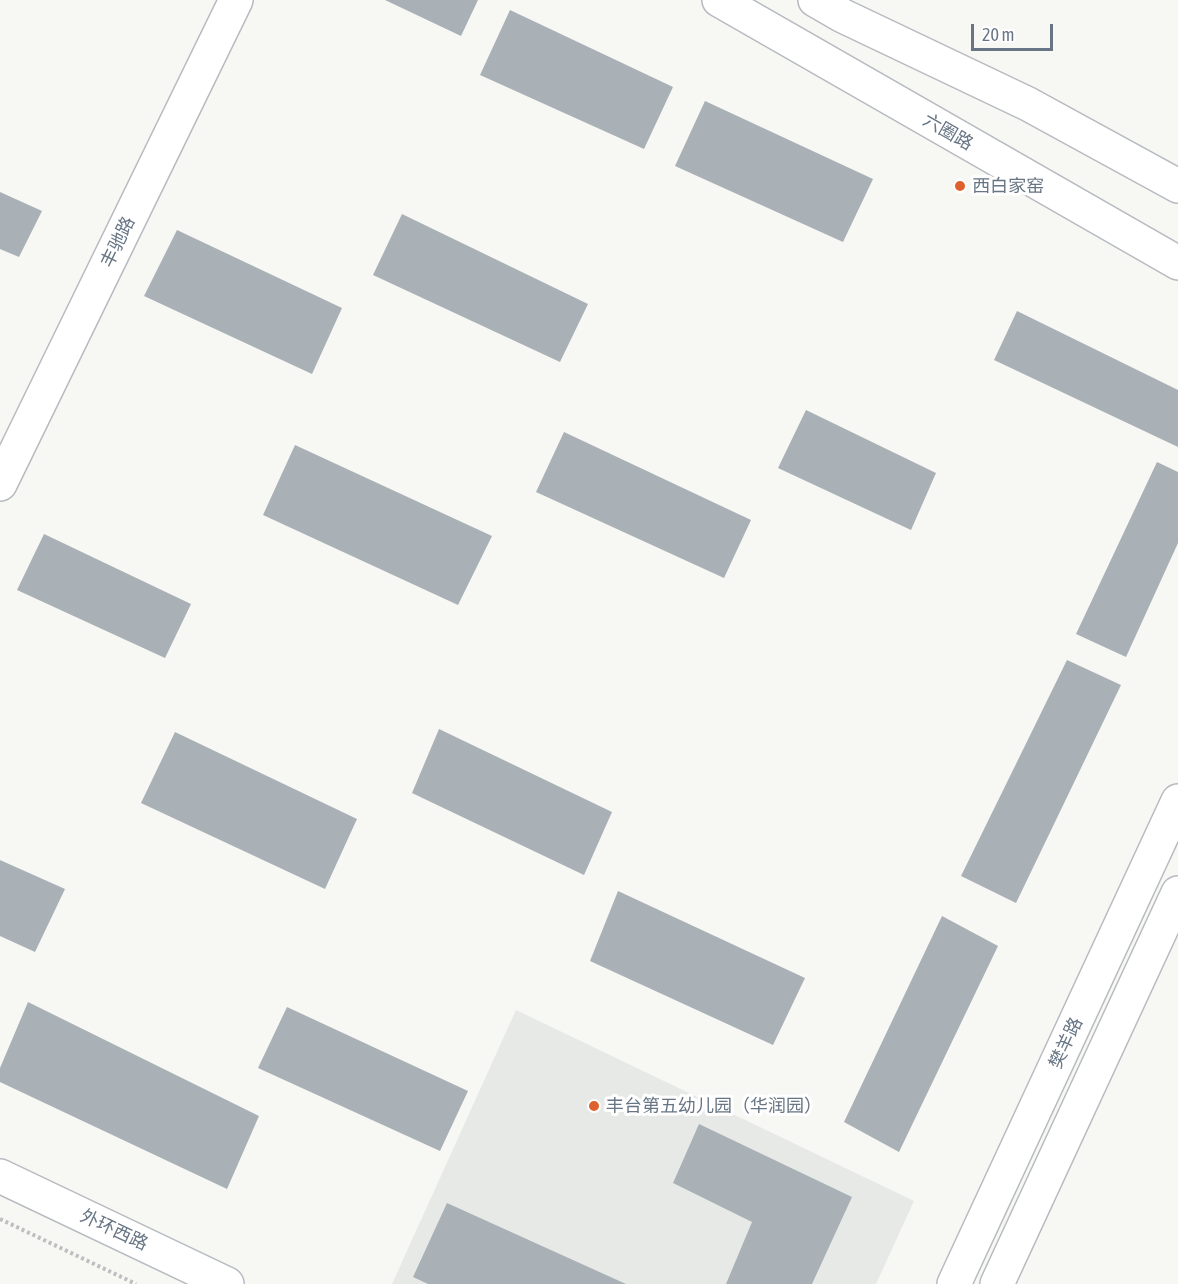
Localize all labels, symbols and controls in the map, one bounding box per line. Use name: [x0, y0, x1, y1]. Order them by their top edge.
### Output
scale bar: [974, 12, 1056, 50]
text: 20 m: [982, 24, 1014, 45]
street label: 六圈路: [919, 109, 977, 155]
place label: 西白家窑: [972, 175, 1044, 197]
marker: 西白家窑: [953, 179, 967, 193]
street label: 丰驰路: [96, 213, 140, 271]
street label: 樊羊路: [1045, 1014, 1087, 1072]
place label: 丰台第五幼儿园（华润园）: [606, 1095, 822, 1117]
marker: 丰台第五幼儿园（华润园）: [587, 1099, 601, 1113]
street label: 外环西路: [77, 1205, 151, 1255]

